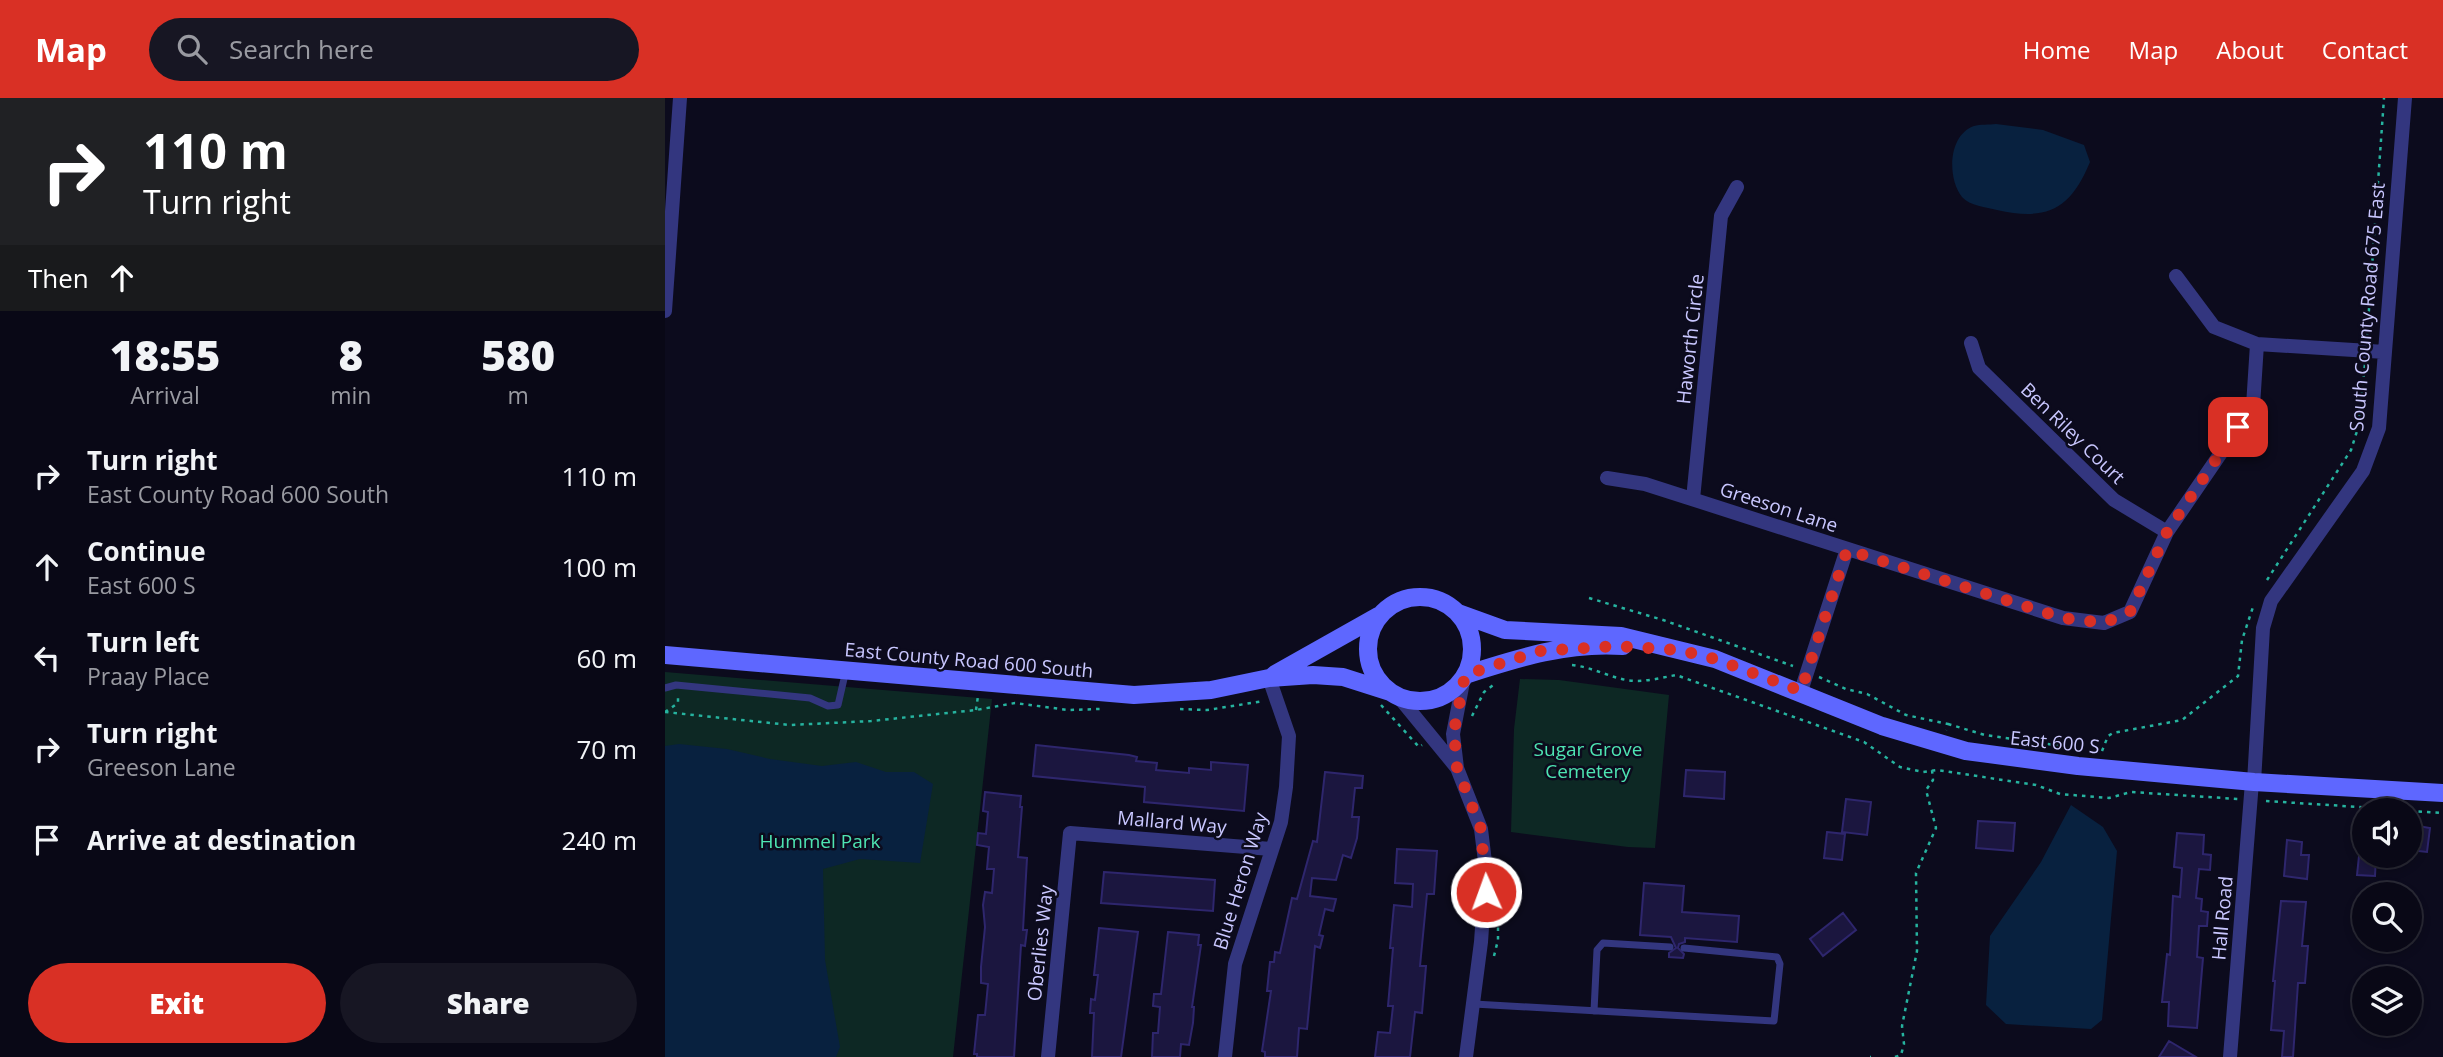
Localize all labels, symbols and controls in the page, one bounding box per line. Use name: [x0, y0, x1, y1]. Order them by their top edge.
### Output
search box: [149, 18, 639, 81]
text: Map: [35, 27, 107, 72]
icon: search: [173, 30, 211, 68]
text: Search here: [229, 31, 374, 67]
text: Home: [2023, 33, 2091, 66]
text: Map: [2129, 33, 2178, 66]
text: About: [2216, 33, 2284, 66]
text: Contact: [2322, 33, 2408, 66]
text: 110 m: [143, 117, 288, 183]
icon: right: [28, 126, 119, 217]
text: Turn right: [143, 180, 291, 223]
street label: South County Road 675 East: [2343, 181, 2391, 432]
icon: ahead: [103, 259, 141, 297]
text: Then: [28, 260, 89, 296]
street label: Haworth Circle: [1670, 273, 1710, 405]
text: 18:55: [110, 326, 220, 383]
text: 8: [339, 326, 363, 383]
text: 580: [481, 326, 555, 383]
street label: Ben Riley Court: [2015, 377, 2131, 490]
text: Arrival: [131, 379, 200, 411]
text: min: [330, 379, 371, 411]
text: m: [508, 379, 529, 411]
pin: [2208, 397, 2268, 457]
icon: arrive: [2219, 408, 2257, 446]
text: Turn right: [87, 442, 218, 478]
icon: right: [28, 457, 66, 495]
text: 110 m: [562, 458, 637, 494]
street label: Greeson Lane: [1717, 476, 1841, 538]
text: East County Road 600 South: [87, 478, 389, 510]
text: Continue: [87, 533, 206, 569]
icon: ahead: [28, 548, 66, 586]
text: 100 m: [562, 549, 637, 585]
text: East 600 S: [87, 569, 196, 601]
text: Turn left: [87, 624, 199, 660]
street label: East County Road 600 South: [844, 636, 1094, 684]
icon: left: [28, 639, 66, 677]
text: 60 m: [576, 640, 637, 676]
text: Praay Place: [87, 660, 210, 692]
text: Turn right: [87, 715, 218, 751]
street label: East 600 S: [2009, 724, 2101, 760]
icon: right: [28, 730, 66, 768]
text: 70 m: [576, 731, 637, 767]
park label: Sugar Grove Cemetery: [1534, 736, 1642, 784]
text: Greeson Lane: [87, 751, 236, 783]
map controls: [2352, 798, 2422, 1036]
button: sound: [2352, 798, 2422, 868]
street label: Mallard Way: [1116, 804, 1228, 840]
street label: Blue Heron Way: [1207, 809, 1273, 953]
icon: arrive: [28, 821, 66, 859]
text: Arrive at destination: [87, 822, 356, 858]
text: 240 m: [562, 822, 637, 858]
park label: Hummel Park: [760, 828, 881, 854]
position arrow: [1449, 855, 1523, 929]
street label: Hall Road: [2205, 875, 2239, 961]
button: search: [2352, 882, 2422, 952]
street label: Oberlies Way: [1021, 883, 1059, 1002]
button: Exit: [28, 963, 326, 1043]
button: Share: [340, 963, 637, 1043]
button: layers: [2352, 966, 2422, 1036]

